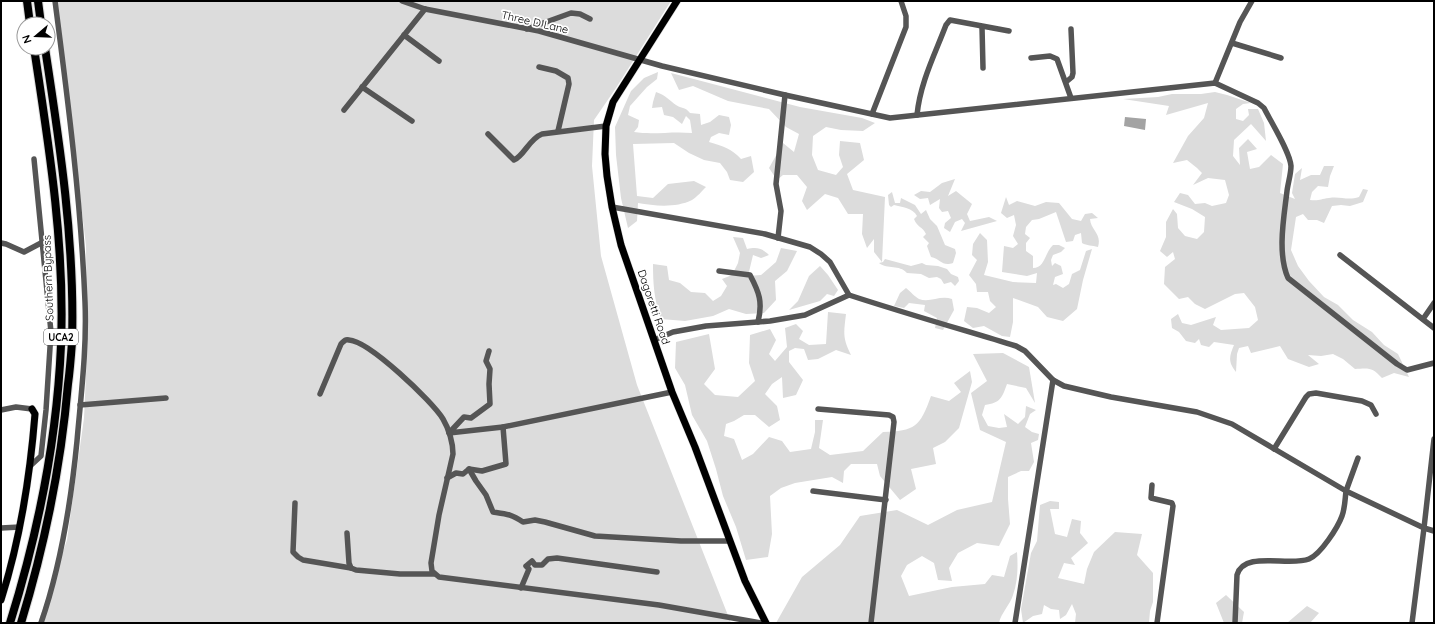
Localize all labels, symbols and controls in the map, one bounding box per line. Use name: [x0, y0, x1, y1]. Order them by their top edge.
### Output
street label: Three D Lane: [500, 7, 570, 37]
north arrow: [16, 16, 56, 56]
text: N: [19, 33, 34, 45]
street label: Southern Bypass: [40, 235, 56, 321]
street label: Dagoretti Road: [635, 268, 673, 346]
road number: UCA2: [44, 329, 78, 345]

